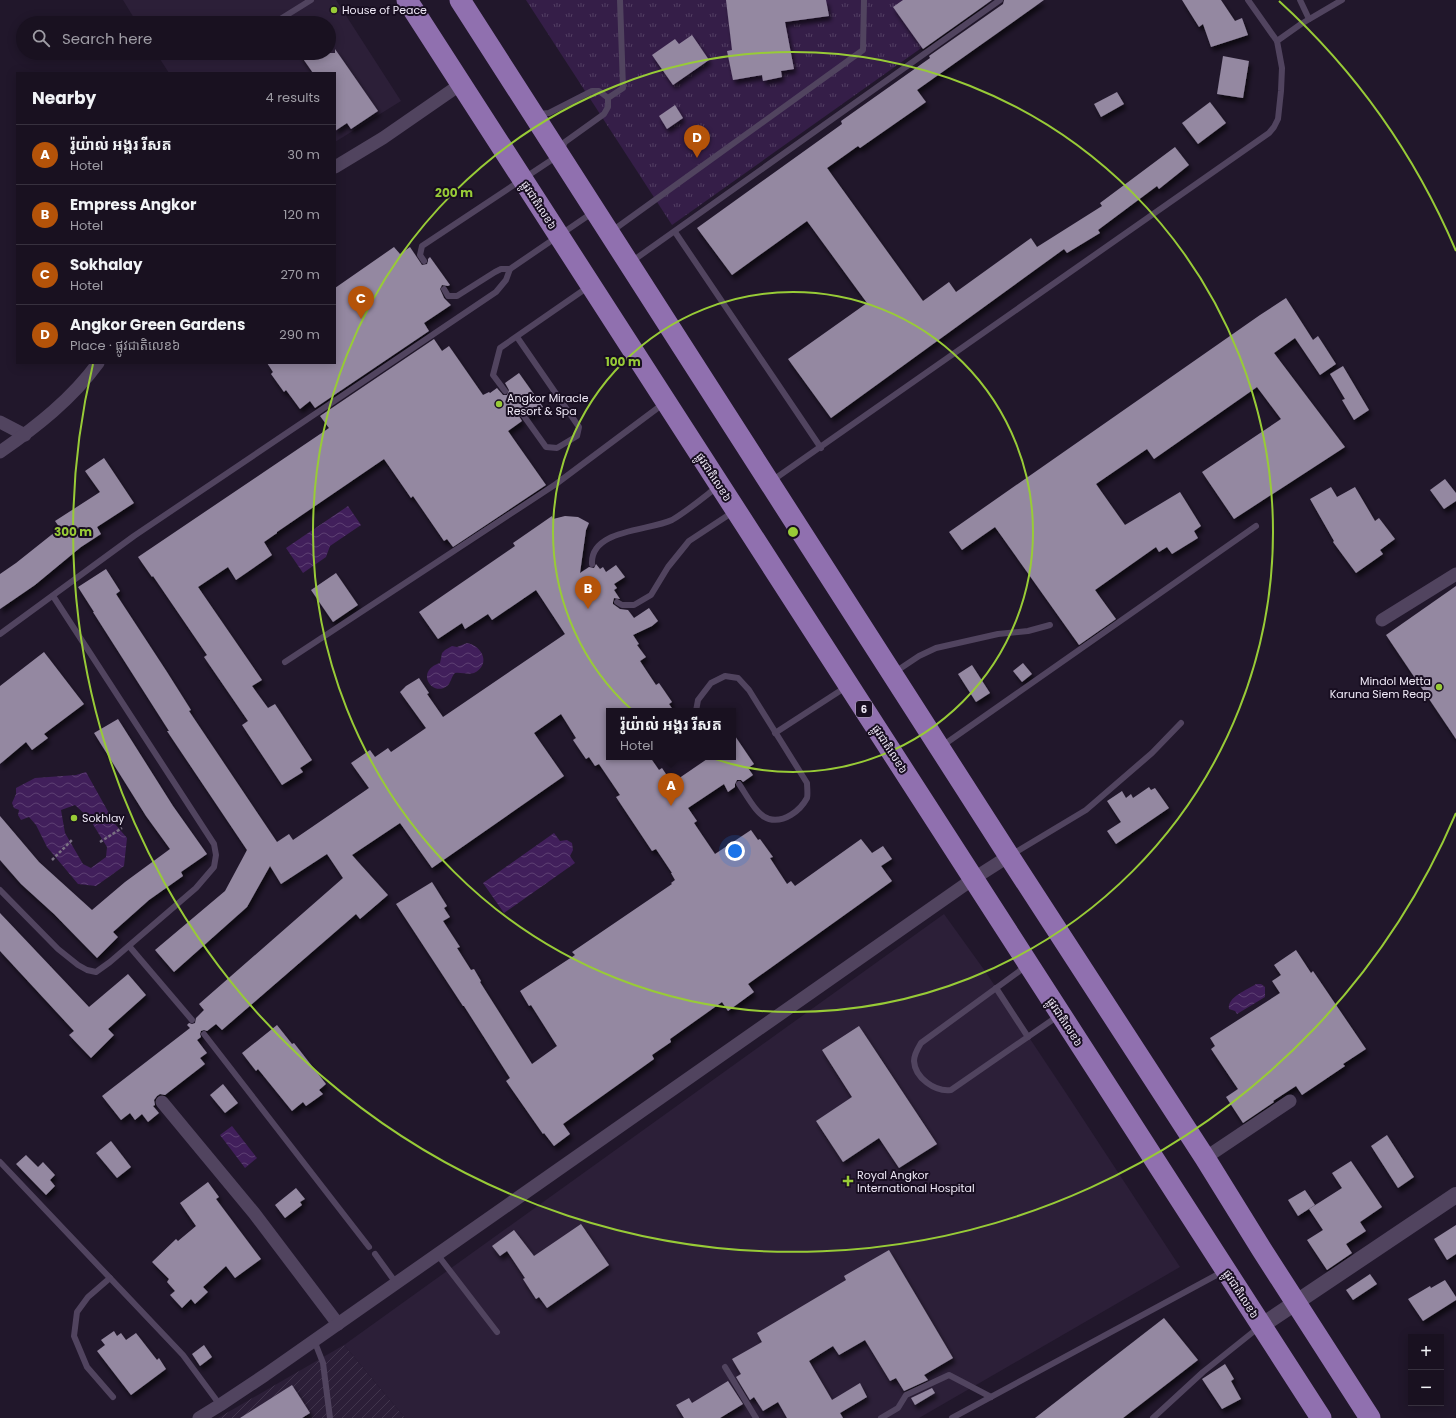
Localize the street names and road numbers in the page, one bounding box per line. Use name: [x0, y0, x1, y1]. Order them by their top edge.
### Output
street label: ផ្លូវជាតិលេខ៦: [515, 178, 561, 234]
street label: ផ្លូវជាតិលេខ៦: [690, 450, 736, 506]
road number: 6: [856, 701, 872, 717]
street label: ផ្លូវជាតិលេខ៦: [866, 722, 912, 778]
street label: ផ្លូវជាតិលេខ៦: [1041, 995, 1087, 1051]
street label: ផ្លូវជាតិលេខ៦: [1217, 1267, 1263, 1323]

